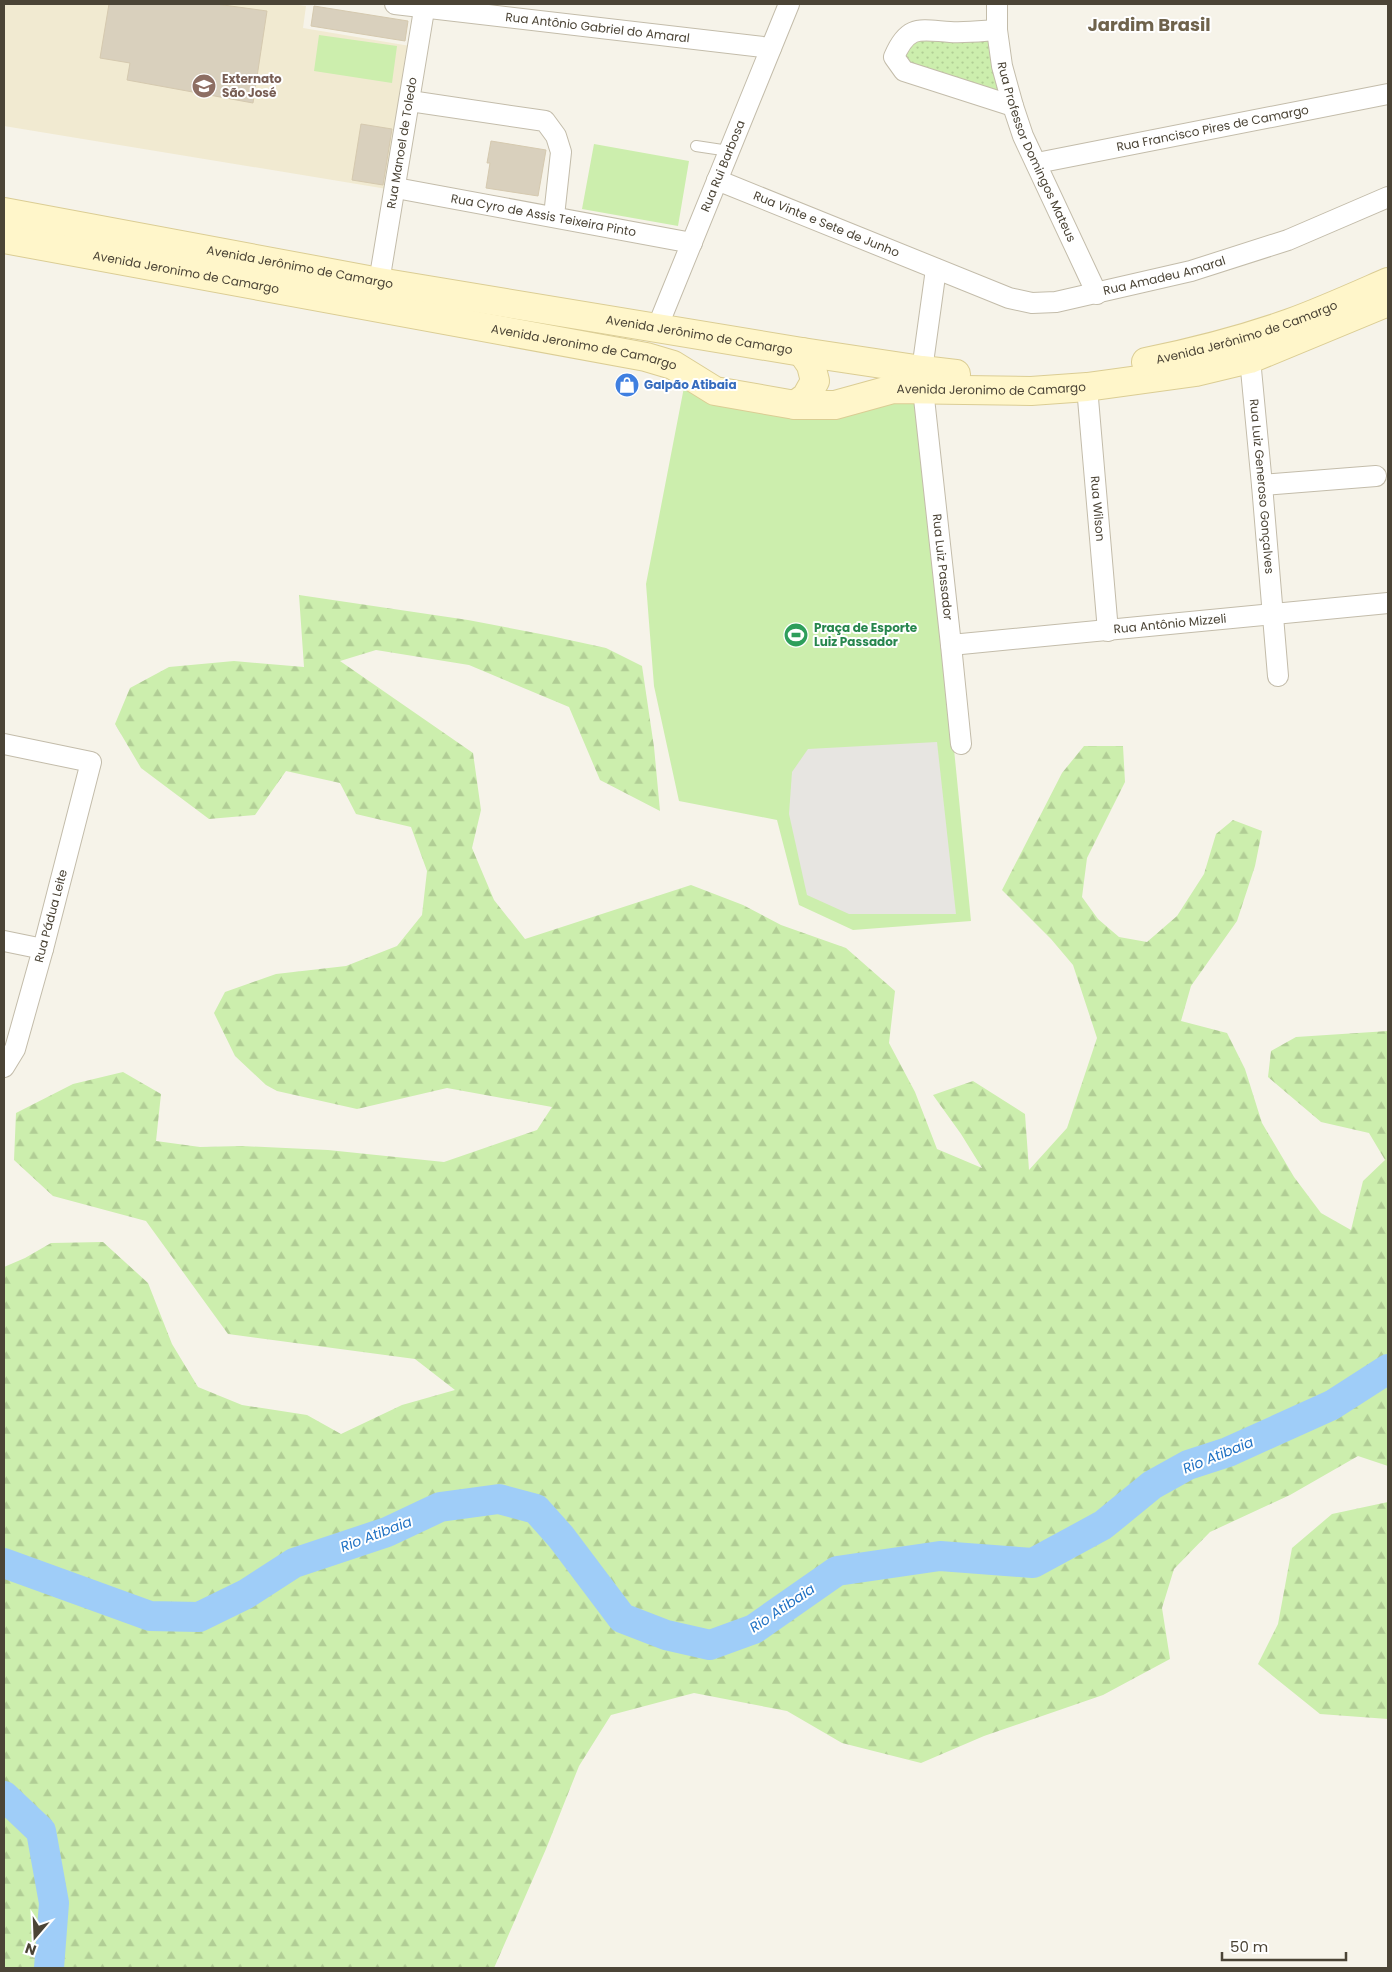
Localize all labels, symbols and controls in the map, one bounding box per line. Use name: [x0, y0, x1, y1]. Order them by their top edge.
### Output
street label: Rua Antônio Gabriel do Amaral: [505, 8, 691, 46]
district label: Jardim Brasil: [1087, 12, 1211, 37]
street label: Rua Professor Domingos Mateus: [994, 61, 1080, 245]
place label: Externato São José: [222, 70, 282, 101]
school or university icon: Externato São José: [191, 73, 217, 99]
street label: Rua Manoel de Toledo: [382, 76, 421, 210]
street label: Rua Francisco Pires de Camargo: [1115, 101, 1311, 155]
street label: Rua Rui Barbosa: [696, 117, 749, 214]
street label: Rua Vinte e Sete de Junho: [751, 187, 903, 261]
street label: Rua Cyro de Assis Teixeira Pinto: [450, 189, 638, 241]
street label: Avenida Jerônimo de Camargo: [205, 241, 395, 292]
street label: Avenida Jeronimo de Camargo: [91, 246, 281, 297]
street label: Rua Amadeu Amaral: [1101, 252, 1228, 299]
street label: Avenida Jerônimo de Camargo: [1154, 296, 1340, 368]
street label: Avenida Jerônimo de Camargo: [604, 311, 794, 358]
street label: Avenida Jeronimo de Camargo: [490, 320, 679, 374]
shop icon: Galpão Atibaia: [614, 372, 640, 398]
place label: Galpão Atibaia: [644, 376, 737, 393]
street label: Avenida Jeronimo de Camargo: [897, 378, 1087, 399]
street label: Rua Luiz Generoso Gonçalves: [1246, 398, 1278, 575]
street label: Rua Wilson: [1087, 475, 1109, 542]
street label: Rua Luiz Passador: [929, 513, 957, 621]
street label: Rua Antônio Mizzeli: [1113, 610, 1227, 637]
place label: Praça de Esporte Luiz Passador: [814, 619, 918, 650]
sports icon: Praça de Esporte Luiz Passador: [783, 622, 809, 648]
street label: Rua Pádua Leite: [30, 867, 71, 964]
water label: Rio Atibaia: [1180, 1431, 1257, 1478]
water label: Rio Atibaia: [337, 1511, 415, 1557]
water label: Rio Atibaia: [745, 1578, 819, 1637]
north arrow: [10, 1912, 60, 1962]
scale bar: [1222, 1930, 1346, 1962]
text: 50 m: [1230, 1936, 1268, 1957]
text: N: [23, 1938, 39, 1960]

